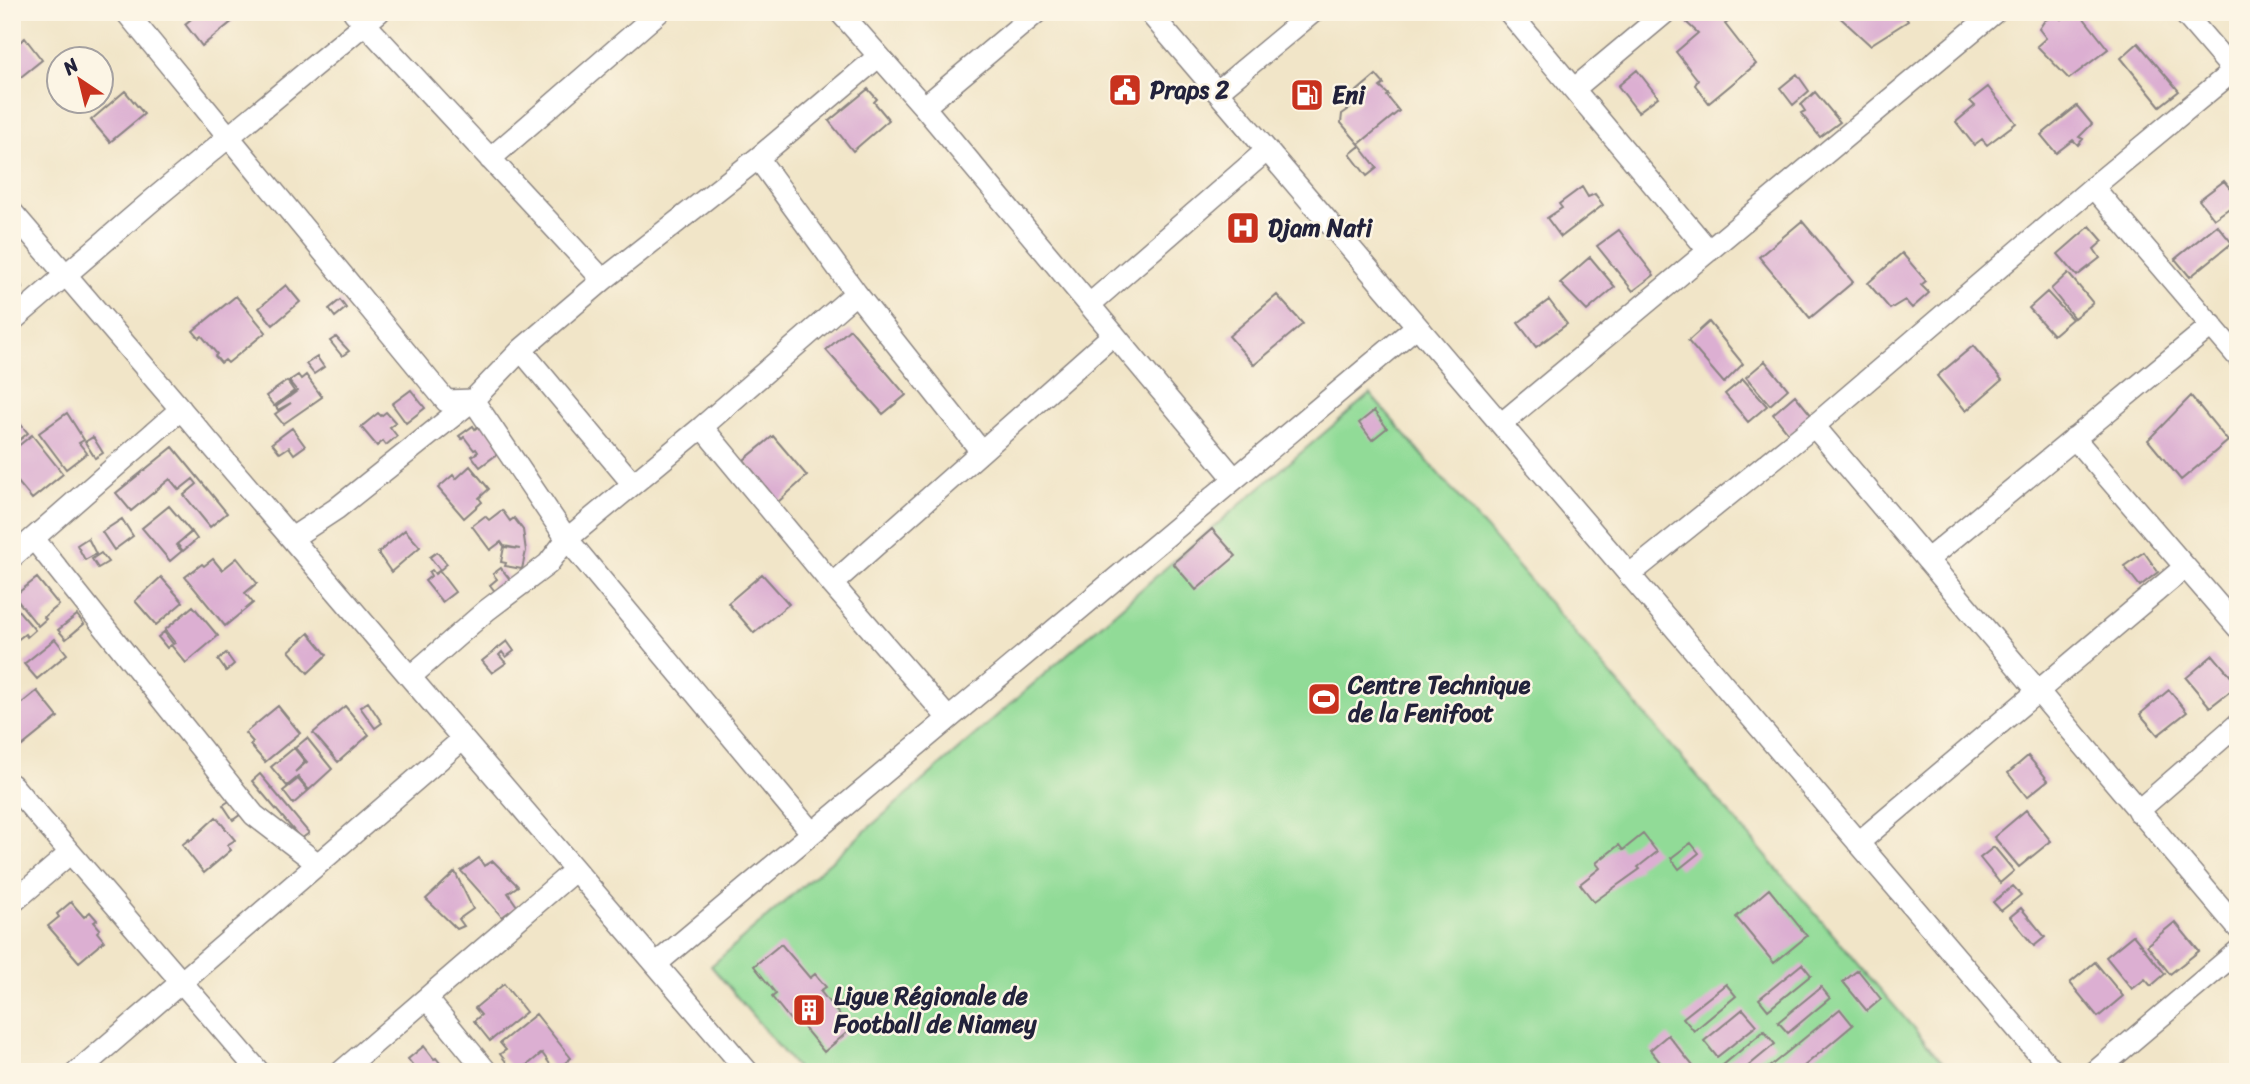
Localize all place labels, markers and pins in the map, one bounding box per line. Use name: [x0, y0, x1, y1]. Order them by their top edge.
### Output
place label: Praps 2: [1150, 69, 1229, 111]
public building icon: Praps 2: [1106, 71, 1144, 109]
place label: Eni: [1332, 74, 1366, 116]
fuel station icon: Eni: [1288, 76, 1326, 114]
place label: Djam Nati: [1268, 207, 1373, 249]
hospital icon: Djam Nati: [1224, 209, 1262, 247]
place label: Centre Technique de la Fenifoot: [1347, 664, 1531, 734]
sports icon: Centre Technique de la Fenifoot: [1305, 680, 1343, 718]
place label: Ligue Régionale de Football de Niamey: [833, 975, 1037, 1045]
building icon: Ligue Régionale de Football de Niamey: [790, 991, 828, 1029]

